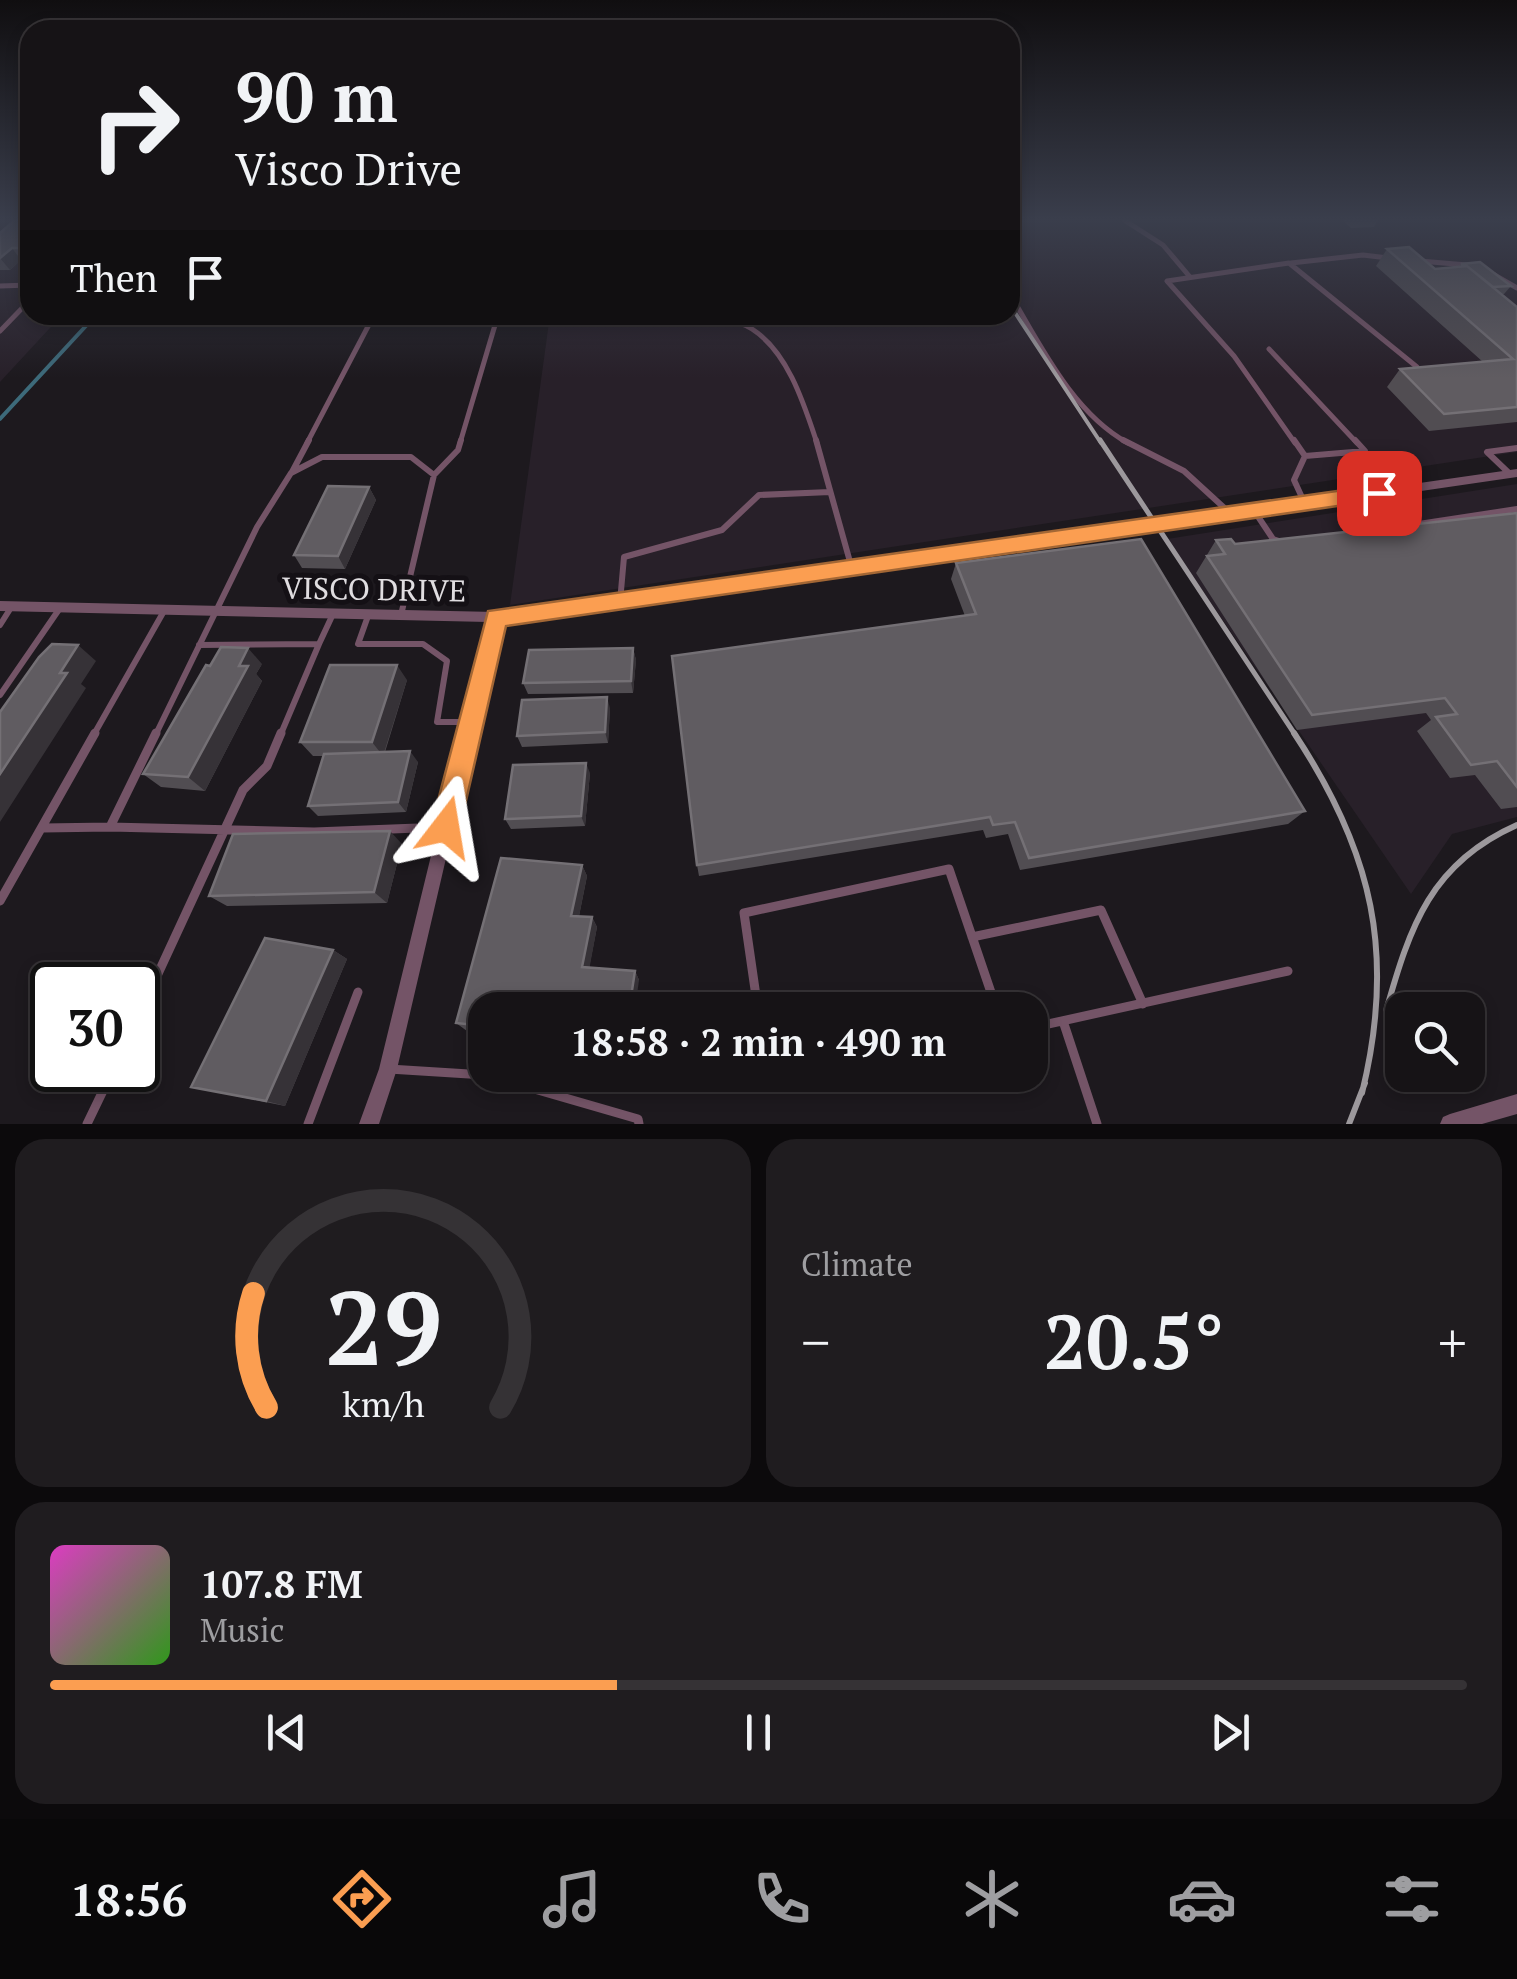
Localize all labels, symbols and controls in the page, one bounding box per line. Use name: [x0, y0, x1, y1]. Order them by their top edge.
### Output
text: 90 m: [235, 49, 398, 142]
icon: right: [70, 60, 200, 190]
text: Visco Drive: [235, 138, 462, 198]
icon: arrive: [178, 250, 233, 305]
text: Then: [70, 253, 158, 303]
pin: [1337, 451, 1422, 536]
icon: arrive: [1352, 466, 1407, 521]
street label: VISCO DRIVE: [282, 567, 466, 611]
position arrow: [394, 775, 498, 879]
speed limit sign: 30: [30, 962, 160, 1092]
map controls: [1385, 992, 1485, 1092]
button: search: [1385, 992, 1485, 1092]
text: 18:58 · 2 min · 490 m: [570, 1017, 946, 1067]
text: Climate: [801, 1243, 913, 1285]
text: 29: [324, 1257, 442, 1395]
text: 20.5°: [1044, 1291, 1224, 1390]
text: −: [801, 1305, 830, 1378]
text: +: [1438, 1305, 1467, 1378]
text: km/h: [342, 1380, 424, 1427]
text: 107.8 FM: [200, 1559, 363, 1609]
text: Music: [200, 1609, 285, 1651]
icon: previous: [259, 1705, 314, 1760]
icon: pause: [731, 1705, 786, 1760]
icon: next: [1203, 1705, 1258, 1760]
icon: directions: [327, 1864, 397, 1934]
icon: music: [537, 1864, 607, 1934]
icon: phone: [747, 1864, 817, 1934]
icon: climate: [957, 1864, 1027, 1934]
icon: car: [1167, 1864, 1237, 1934]
icon: filters: [1377, 1864, 1447, 1934]
text: 18:56: [70, 1869, 187, 1929]

